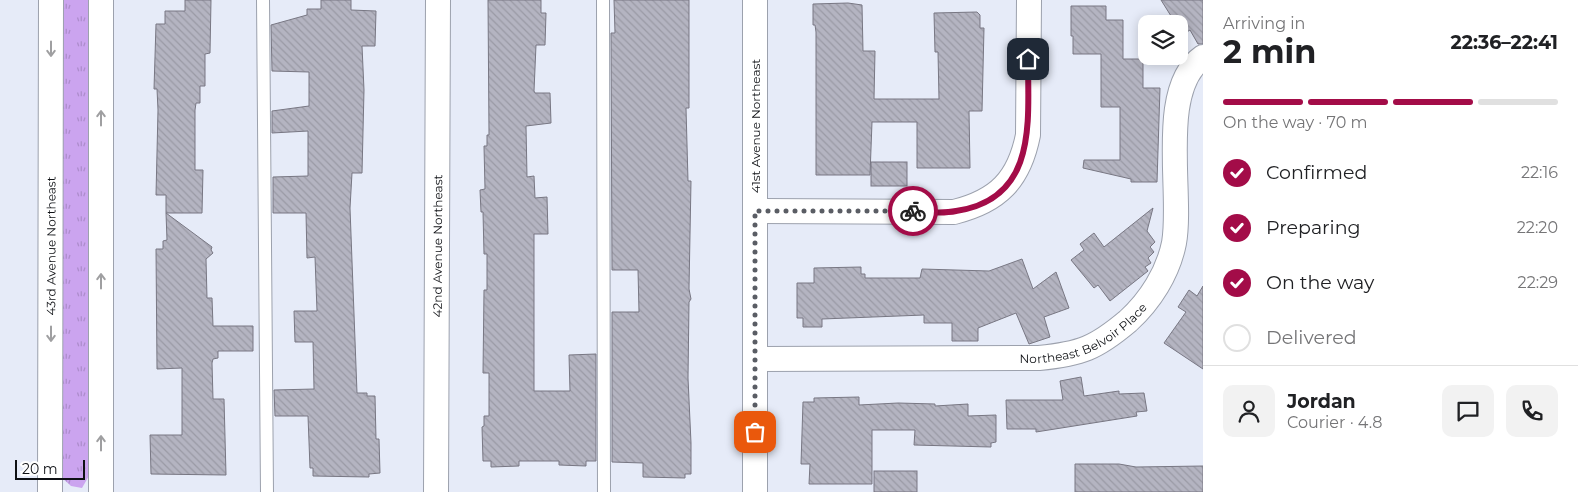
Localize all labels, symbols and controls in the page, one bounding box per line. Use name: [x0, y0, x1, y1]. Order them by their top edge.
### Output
text: Arriving in: [1223, 14, 1305, 33]
map controls: [1138, 15, 1188, 65]
button: layers: [1138, 15, 1188, 65]
text: 22:36–22:41: [1451, 31, 1558, 54]
text: 2 min: [1223, 32, 1316, 71]
pin: [1007, 38, 1049, 80]
one-way arrow: [46, 40, 56, 56]
icon: home: [1014, 45, 1042, 73]
street label: 41st Avenue Northeast: [748, 59, 763, 193]
one-way arrow: [96, 111, 106, 127]
text: On the way · 70 m: [1223, 113, 1367, 132]
icon: check: [1223, 159, 1251, 187]
text: Confirmed: [1266, 161, 1367, 184]
text: 22:16: [1521, 163, 1558, 182]
street label: 42nd Avenue Northeast: [429, 174, 445, 317]
street label: 43rd Avenue Northeast: [43, 176, 58, 316]
courier: [888, 186, 938, 236]
icon: bike: [899, 197, 927, 225]
icon: check: [1223, 214, 1251, 242]
text: Preparing: [1266, 216, 1361, 239]
text: 22:20: [1517, 218, 1558, 237]
icon: check: [1223, 269, 1251, 297]
text: On the way: [1266, 271, 1374, 294]
one-way arrow: [96, 273, 106, 290]
text: 22:29: [1518, 273, 1558, 292]
street label: Northeast Belvoir Place: [1020, 300, 1149, 366]
one-way arrow: [46, 325, 56, 341]
text: Delivered: [1266, 326, 1357, 349]
button: person: [1223, 385, 1275, 437]
button: chat: [1442, 385, 1494, 437]
button: phone: [1506, 385, 1558, 437]
text: Jordan: [1287, 390, 1356, 413]
pin: [734, 411, 776, 453]
text: Courier · 4.8: [1287, 413, 1383, 432]
icon: bag: [741, 418, 769, 446]
one-way arrow: [96, 436, 106, 452]
scale bar: [15, 457, 85, 480]
text: 20 m: [22, 460, 58, 478]

